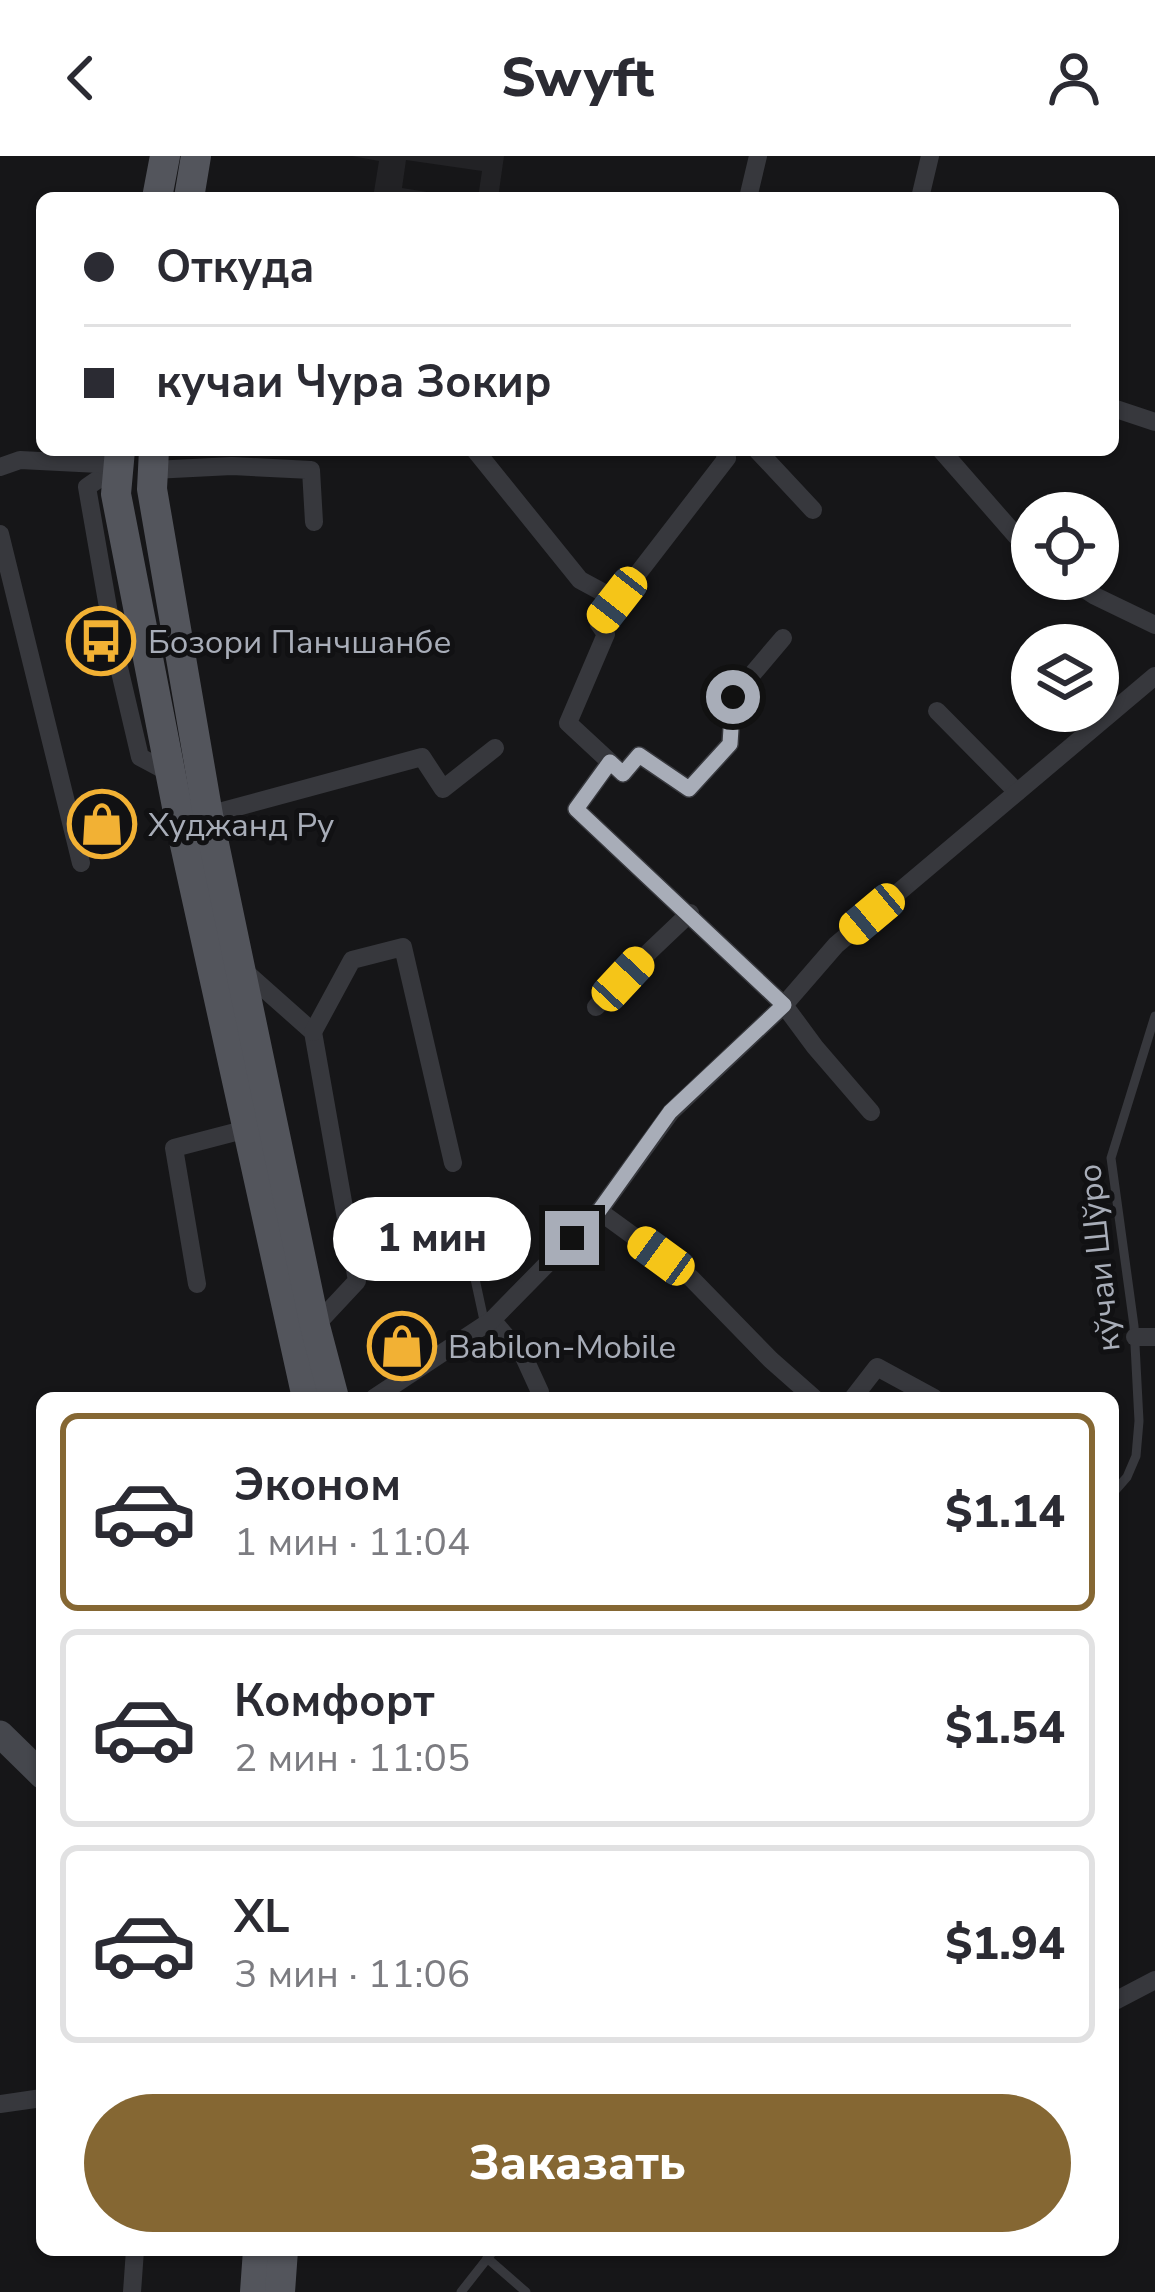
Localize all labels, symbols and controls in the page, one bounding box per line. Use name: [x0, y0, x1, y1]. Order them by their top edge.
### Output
text: Swyft: [501, 41, 654, 115]
icon: back: [48, 45, 114, 111]
icon: person: [1041, 45, 1107, 111]
text: Откуда: [156, 237, 314, 298]
text: кучаи Чура Зокир: [156, 352, 552, 413]
map controls: [1011, 492, 1119, 732]
button: locate: [1011, 492, 1119, 600]
car: [581, 561, 653, 639]
bus stop icon: Бозори Панчшанбе: [66, 606, 136, 676]
place label: Бозори Панчшанбе: [148, 620, 451, 665]
button: layers: [1011, 624, 1119, 732]
route start: [706, 670, 760, 724]
shop icon: Худжанд Ру: [67, 789, 137, 859]
place label: Худжанд Ру: [148, 803, 334, 848]
car: [833, 877, 911, 951]
car: [585, 940, 661, 1018]
street label: кўчаи Шўро: [1067, 1162, 1132, 1354]
callout: 1 мин: [332, 1196, 530, 1280]
route end: [545, 1211, 599, 1265]
text: 1 мин: [377, 1212, 487, 1265]
car: [621, 1220, 701, 1292]
shop icon: Babilon-Mobile: [367, 1311, 437, 1381]
place label: Babilon-Mobile: [448, 1325, 676, 1370]
text: Эконом: [234, 1455, 401, 1516]
icon: car: [90, 1458, 198, 1566]
text: $1.14: [945, 1482, 1065, 1543]
text: 1 мин · 11:04: [234, 1516, 470, 1569]
text: Комфорт: [234, 1671, 435, 1732]
icon: car: [90, 1674, 198, 1782]
text: $1.54: [945, 1698, 1065, 1759]
text: 2 мин · 11:05: [234, 1732, 470, 1785]
text: XL: [234, 1887, 290, 1948]
icon: car: [90, 1890, 198, 1998]
text: $1.94: [945, 1914, 1065, 1975]
text: 3 мин · 11:06: [234, 1948, 470, 2001]
button: Заказать: [84, 2094, 1071, 2232]

